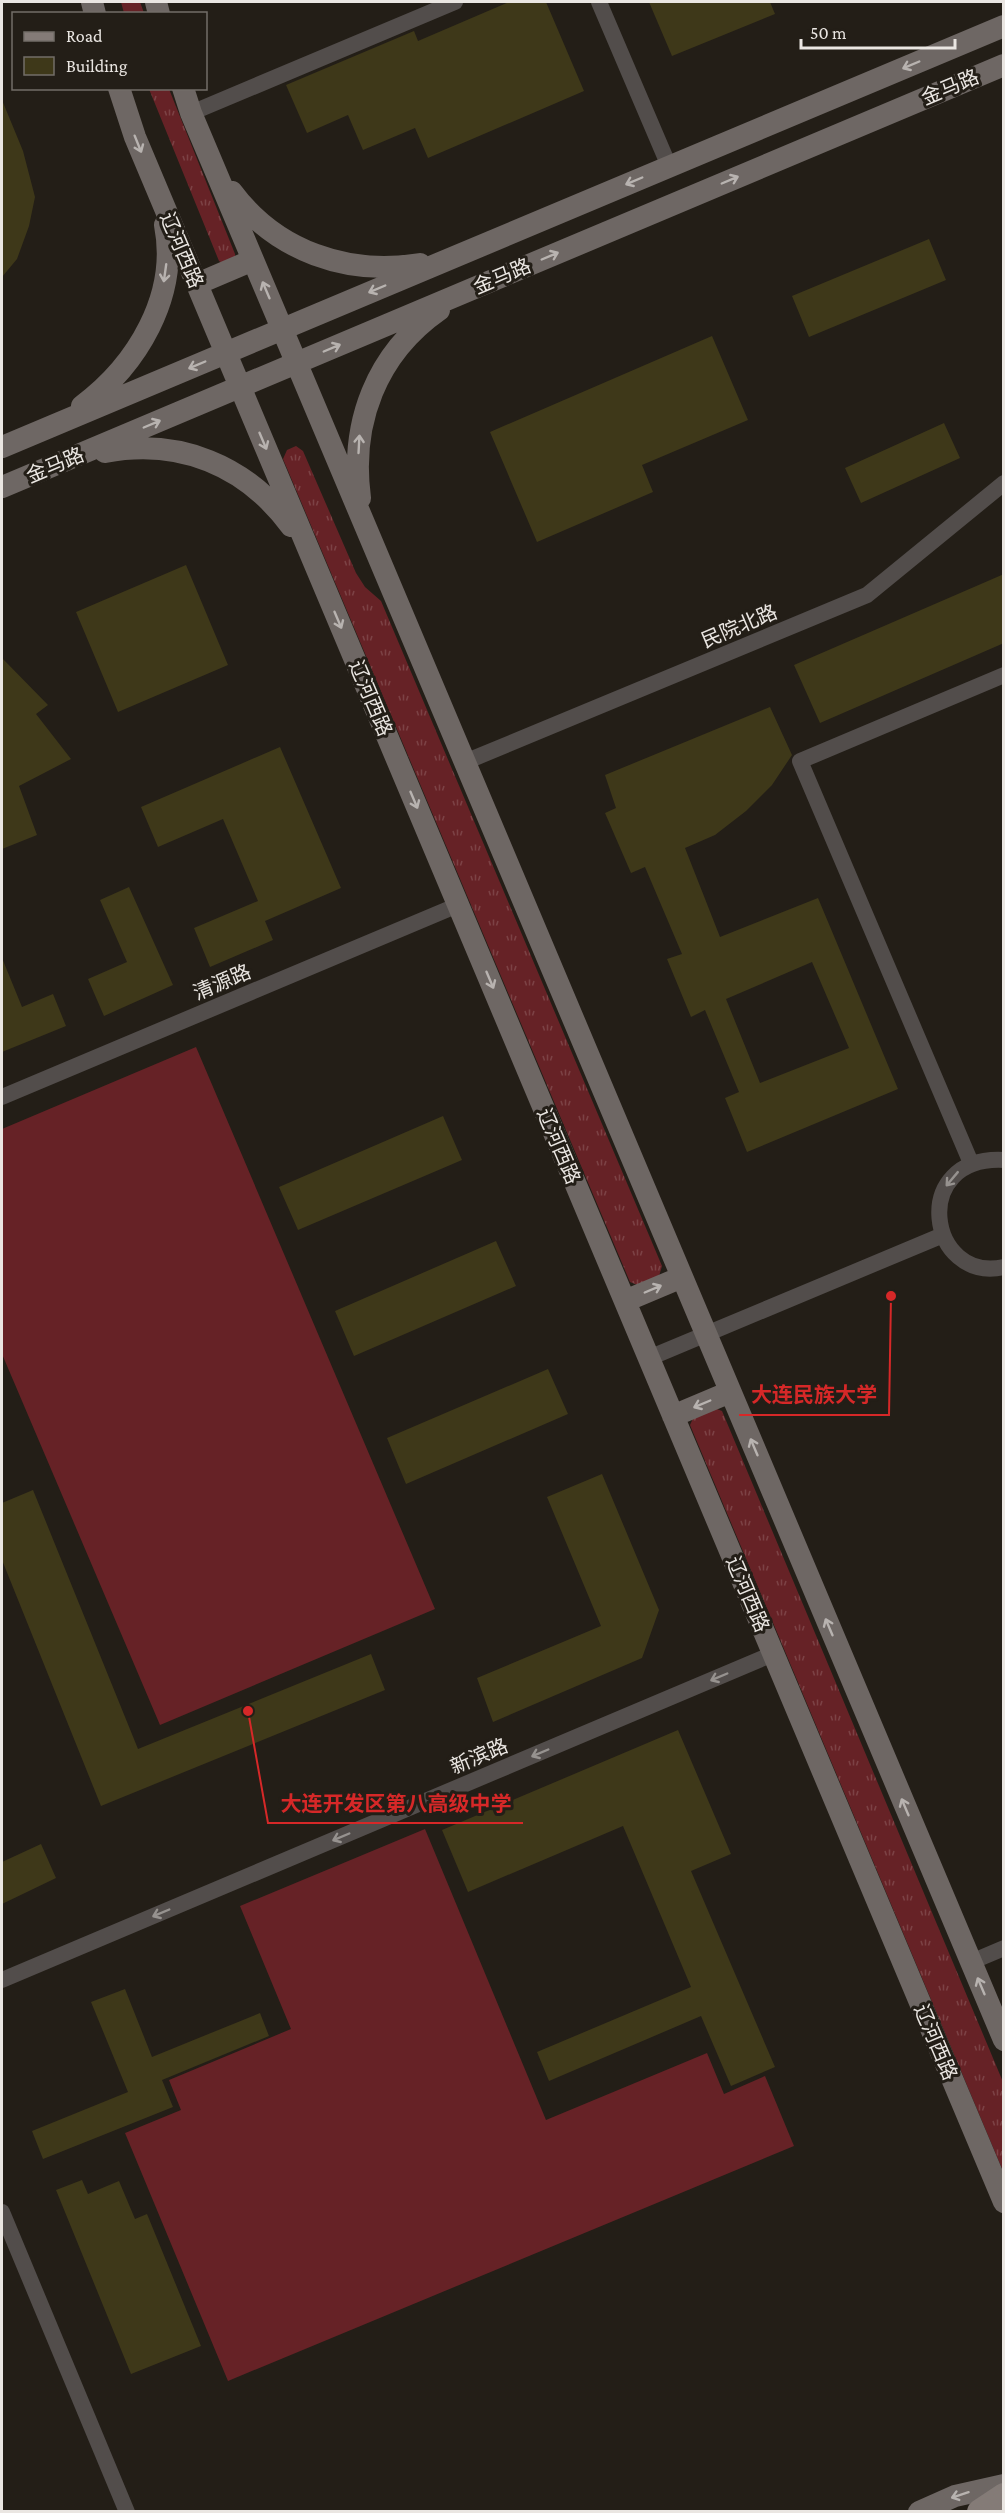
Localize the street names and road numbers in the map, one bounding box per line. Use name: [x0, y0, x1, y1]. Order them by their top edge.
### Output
street label: 金马路: [918, 65, 982, 109]
street label: 辽河西路: [156, 209, 208, 291]
street label: 金马路: [470, 254, 534, 298]
street label: 金马路: [23, 443, 87, 487]
street label: 民院北路: [698, 600, 780, 652]
street label: 辽河西路: [345, 657, 397, 739]
street label: 清源路: [190, 960, 254, 1004]
street label: 辽河西路: [533, 1105, 585, 1187]
street label: 辽河西路: [722, 1553, 774, 1635]
street label: 新滨路: [447, 1734, 511, 1778]
street label: 辽河西路: [910, 2001, 962, 2083]

